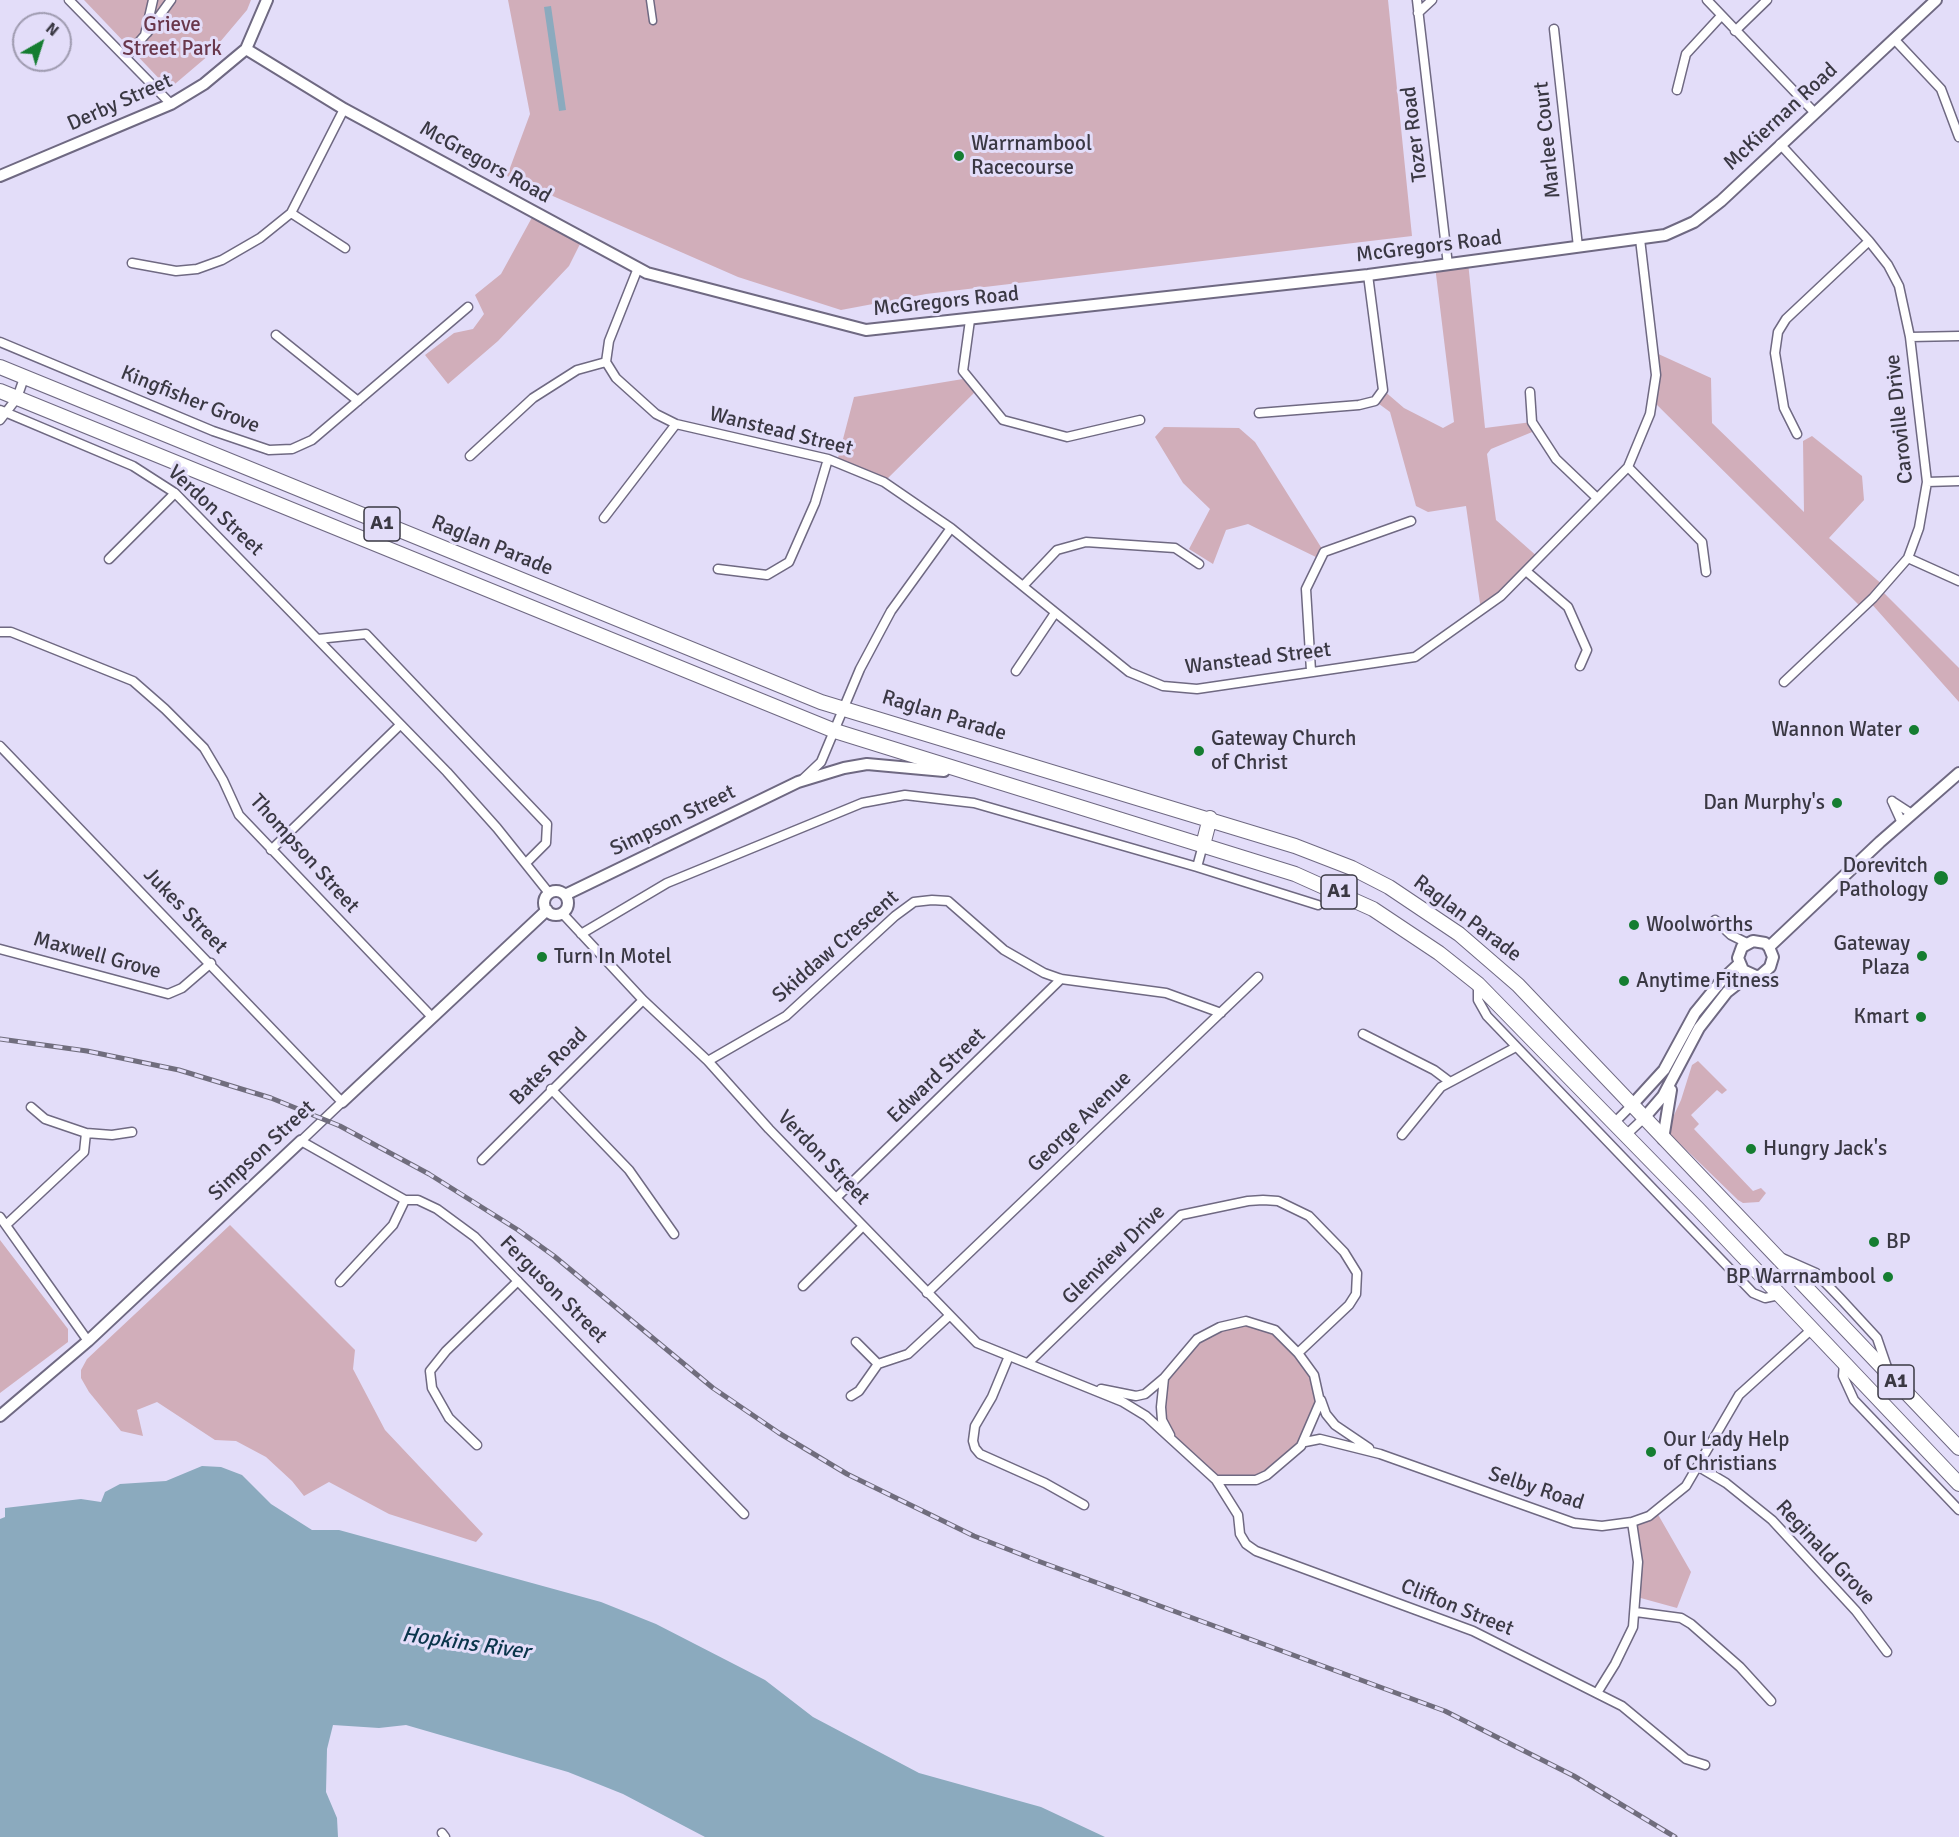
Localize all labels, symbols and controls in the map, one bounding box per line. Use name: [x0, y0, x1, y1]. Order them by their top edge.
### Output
north arrow: [12, 12, 72, 72]
park label: Grieve Street Park: [122, 12, 222, 62]
text: N: [41, 18, 63, 41]
street label: McKiernan Road: [1719, 58, 1843, 176]
street label: Derby Street: [64, 69, 176, 137]
street label: Marlee Court: [1529, 80, 1567, 200]
street label: Tozer Road: [1397, 85, 1433, 183]
street label: McGregors Road: [415, 116, 555, 210]
place label: Warrnambool Racecourse: [971, 131, 1092, 181]
marker: Warrnambool Racecourse: [952, 149, 966, 163]
street label: McGregors Road: [1355, 226, 1503, 268]
street label: McGregors Road: [872, 282, 1020, 322]
street label: Caroville Drive: [1881, 353, 1919, 485]
street label: Kingfisher Grove: [117, 361, 263, 439]
street label: Wanstead Street: [707, 402, 855, 462]
street label: Verdon Street: [162, 460, 268, 562]
road number: A1: [364, 507, 400, 541]
street label: Raglan Parade: [428, 510, 556, 582]
street label: Wanstead Street: [1183, 638, 1333, 680]
street label: Raglan Parade: [879, 685, 1009, 747]
place label: Wannon Water: [1771, 717, 1902, 743]
marker: Wannon Water: [1907, 723, 1921, 737]
place label: Gateway Church of Christ: [1211, 726, 1356, 776]
marker: Gateway Church of Christ: [1192, 744, 1206, 758]
street label: Simpson Street: [606, 780, 740, 862]
street label: Thompson Street: [244, 789, 364, 919]
place label: Dan Murphy's: [1703, 790, 1825, 816]
marker: Dan Murphy's: [1830, 796, 1844, 810]
place label: Dorevitch Pathology: [1839, 853, 1928, 903]
street label: Jukes Street: [138, 863, 232, 959]
marker: Dorevitch Pathology: [1932, 869, 1950, 887]
street label: Raglan Parade: [1408, 870, 1526, 968]
road number: A1: [1321, 875, 1357, 909]
street label: Skiddaw Crescent: [768, 885, 904, 1009]
place label: Woolworths: [1646, 912, 1753, 938]
marker: Woolworths: [1627, 918, 1641, 932]
street label: Maxwell Grove: [31, 927, 163, 985]
place label: Gateway Plaza: [1834, 931, 1910, 981]
place label: Turn In Motel: [554, 944, 672, 970]
marker: Gateway Plaza: [1915, 949, 1929, 963]
marker: Turn In Motel: [535, 950, 549, 964]
place label: Anytime Fitness: [1636, 968, 1779, 994]
marker: Anytime Fitness: [1617, 974, 1631, 988]
place label: Kmart: [1854, 1004, 1909, 1030]
marker: Kmart: [1914, 1010, 1928, 1024]
street label: Bates Road: [505, 1023, 593, 1111]
street label: Edward Street: [883, 1023, 991, 1129]
street label: George Avenue: [1023, 1066, 1137, 1178]
street label: Simpson Street: [204, 1095, 320, 1207]
street label: Verdon Street: [772, 1105, 874, 1211]
place label: Hungry Jack's: [1763, 1136, 1887, 1162]
marker: Hungry Jack's: [1744, 1142, 1758, 1156]
street label: Glenview Drive: [1057, 1200, 1171, 1310]
place label: BP: [1886, 1229, 1911, 1255]
street label: Ferguson Street: [494, 1231, 612, 1349]
marker: BP: [1867, 1235, 1881, 1249]
place label: BP Warrnambool: [1726, 1264, 1876, 1290]
marker: BP Warrnambool: [1881, 1270, 1895, 1284]
road number: A1: [1878, 1365, 1914, 1399]
place label: Our Lady Help of Christians: [1663, 1427, 1790, 1477]
marker: Our Lady Help of Christians: [1644, 1445, 1658, 1459]
street label: Selby Road: [1485, 1462, 1587, 1516]
street label: Reginald Grove: [1770, 1495, 1880, 1611]
street label: Clifton Street: [1397, 1574, 1517, 1642]
water label: Hopkins River: [400, 1622, 532, 1666]

